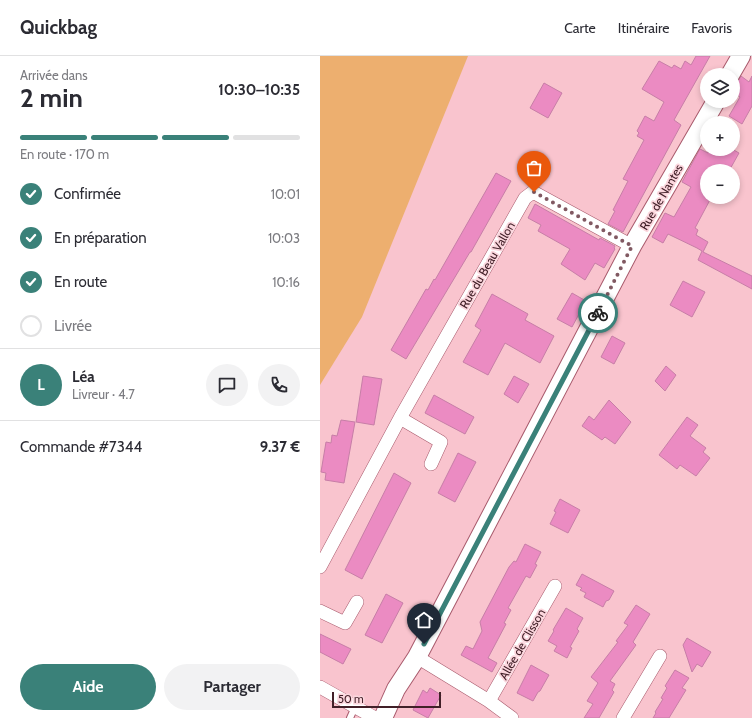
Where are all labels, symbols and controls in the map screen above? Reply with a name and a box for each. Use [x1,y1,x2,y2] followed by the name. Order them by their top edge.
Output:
[20,16,97,39] text: Quickbag
[564,19,596,37] text: Carte
[618,19,669,37] text: Itinéraire
[691,19,732,37] text: Favoris
[20,67,88,83] text: Arrivée dans
[700,68,740,204] map controls
[700,68,740,108] button: layers
[218,81,300,99] text: 10:30–10:35
[20,82,83,114] text: 2 min
[700,116,740,156] button: +
[20,146,109,162] text: En route · 170 m
[517,151,551,192] pin
[523,157,545,179] icon: bag
[636,161,686,233] street label: Rue de Nantes
[700,164,740,204] button: −
[20,183,42,205] icon: check
[54,185,121,203] text: Confirmée
[271,186,300,202] text: 10:01
[456,219,518,311] street label: Rue du Beau Vallon
[20,227,42,249] icon: check
[54,229,147,247] text: En préparation
[268,230,300,246] text: 10:03
[20,271,42,293] icon: check
[54,273,107,291] text: En route
[272,274,300,290] text: 10:16
[578,293,618,333] courier
[587,302,609,324] icon: bike
[54,317,92,335] text: Livrée
[206,364,248,406] button: chat
[258,364,300,406] button: phone
[72,368,95,386] text: Léa
[37,376,45,394] text: L
[72,386,135,402] text: Livreur · 4.7
[20,438,142,456] text: Commande #7344
[260,438,300,456] text: 9.37 €
[407,603,441,644] pin
[496,606,548,682] street label: Allée de Clisson
[413,609,435,631] icon: home
[20,664,156,710] button: Aide
[164,664,300,710] button: Partager
[332,690,441,709] scale bar
[338,692,364,706] text: 50 m

